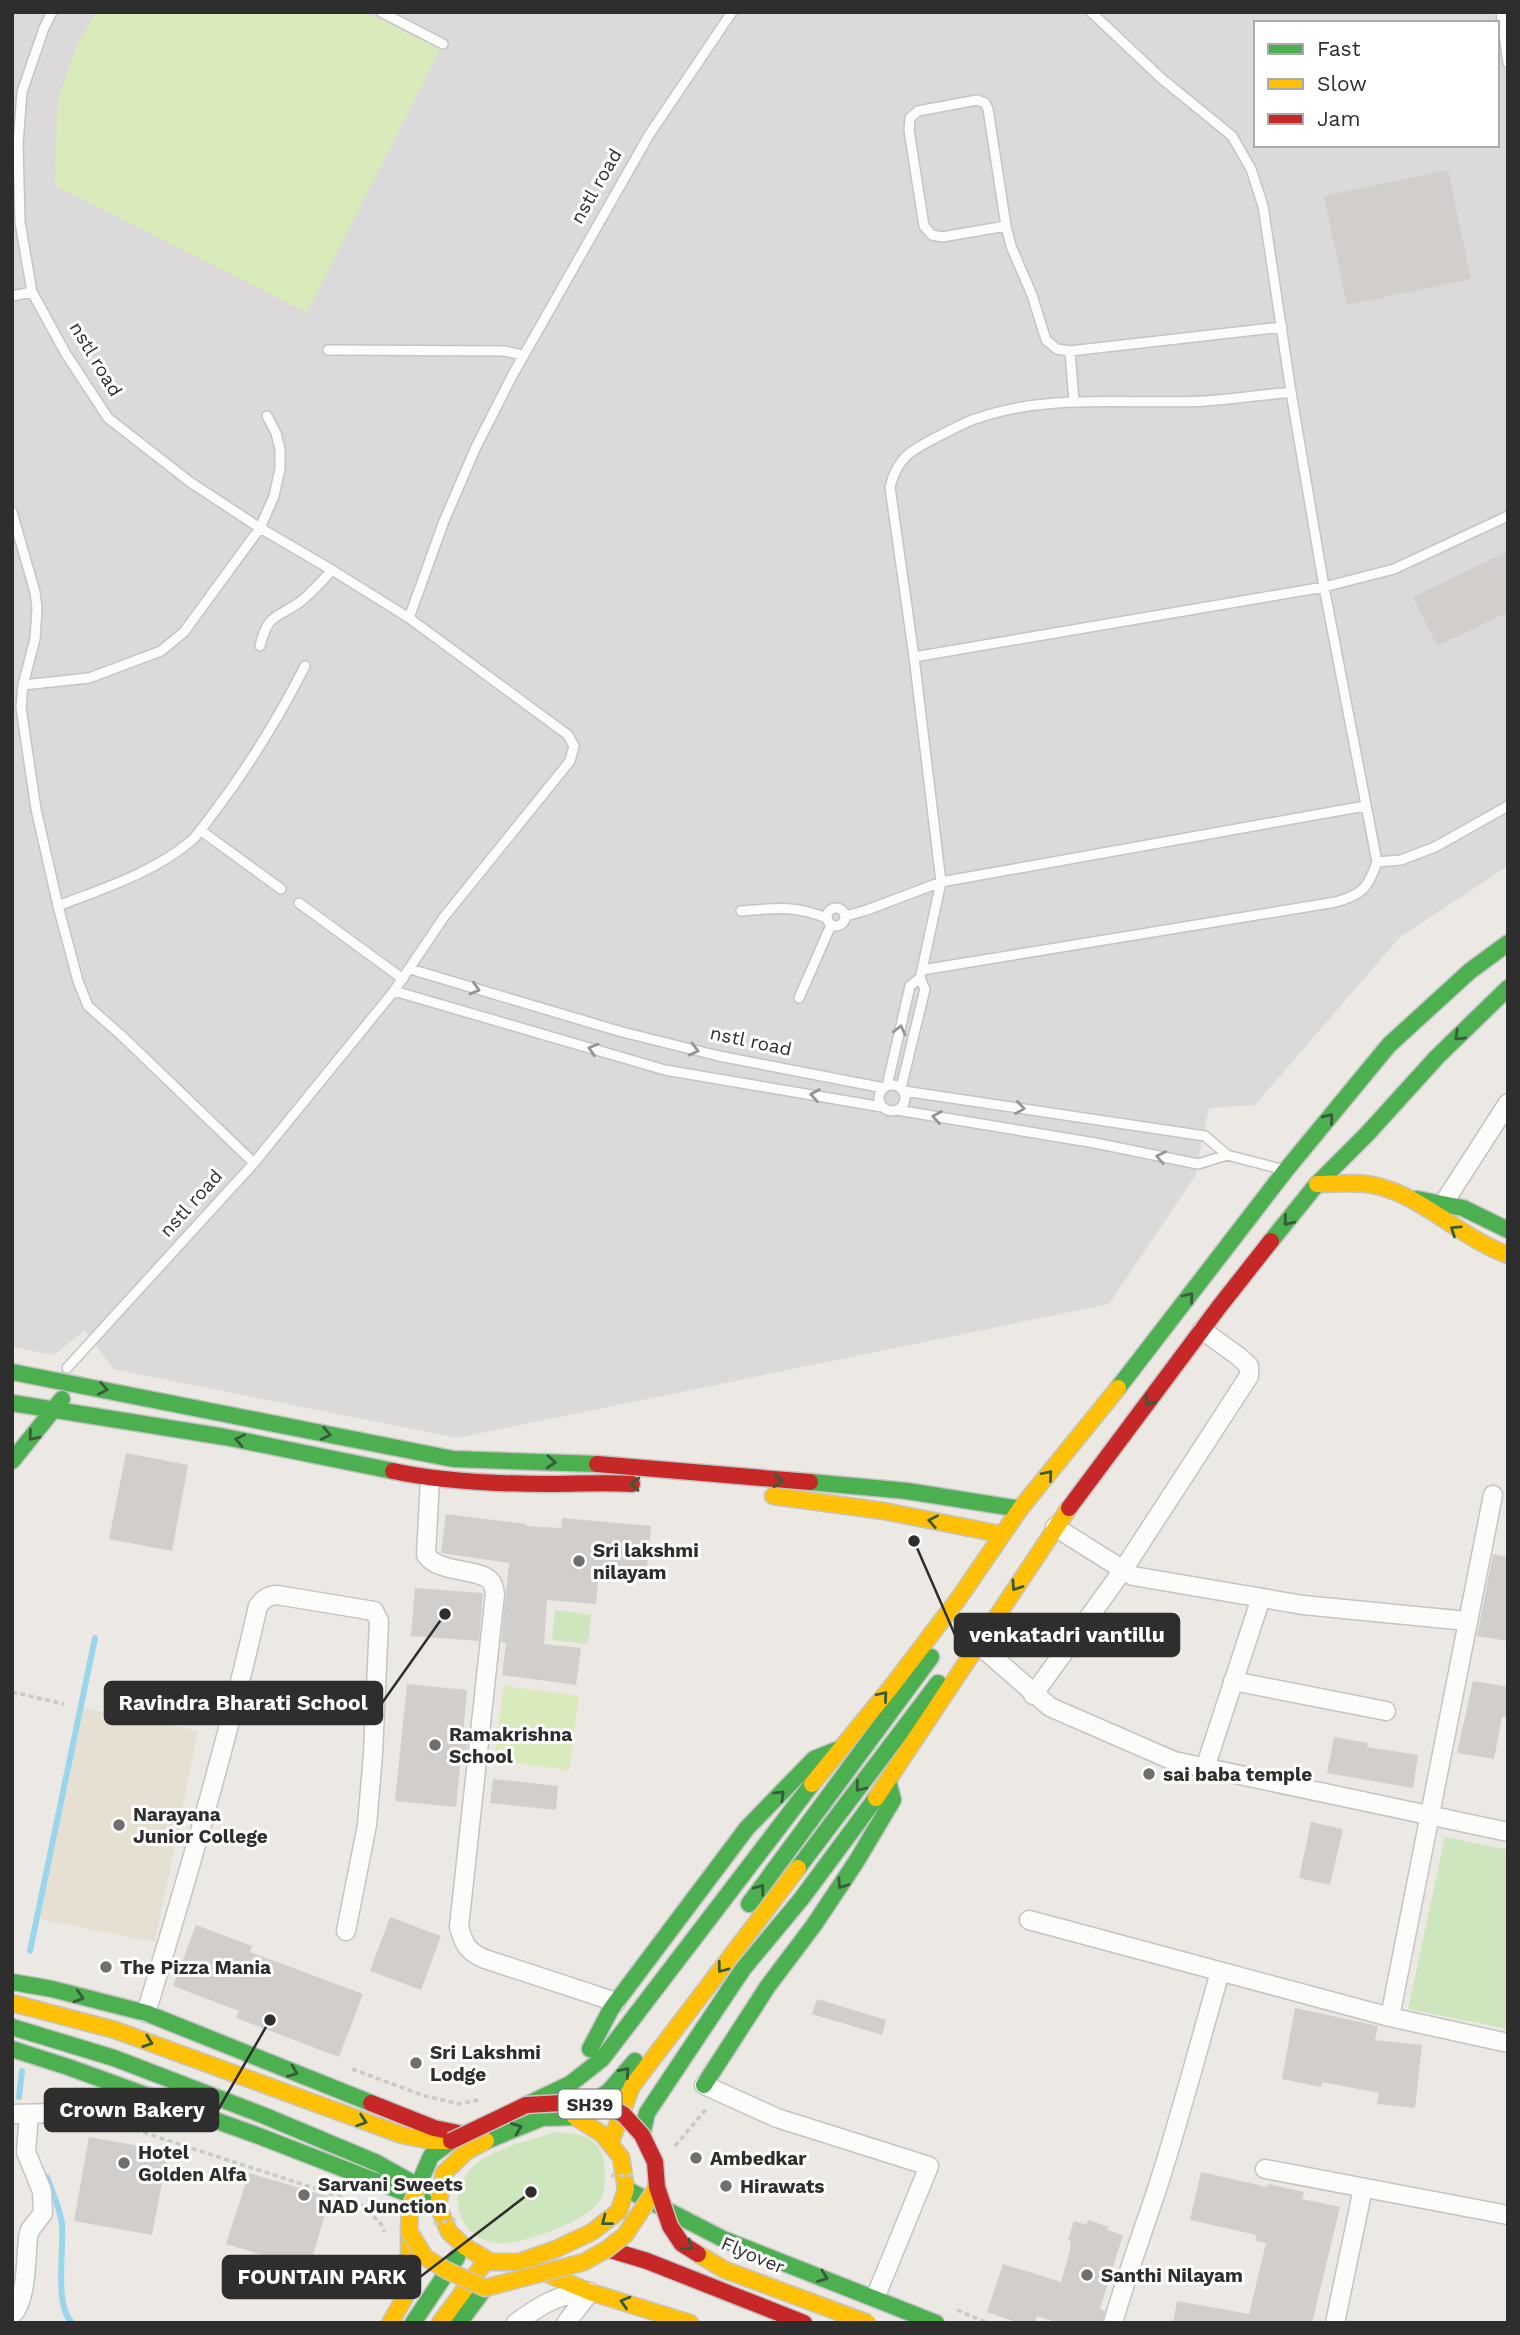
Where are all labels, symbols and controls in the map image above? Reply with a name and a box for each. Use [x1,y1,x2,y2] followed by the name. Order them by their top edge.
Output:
[1254,21,1499,147] legend
[1317,36,1361,61] text: Fast
[1317,71,1367,96] text: Slow
[1317,106,1360,131] text: Jam
[565,144,627,228] street label: nstl road
[65,318,127,400] street label: nstl road
[469,980,481,995] one-way arrow
[708,1021,794,1061] street label: nstl road
[892,1024,907,1036] one-way arrow
[1454,1027,1467,1040] one-way arrow
[587,1042,599,1057] one-way arrow
[688,1042,700,1056] one-way arrow
[809,1088,821,1103] one-way arrow
[1014,1100,1026,1115] one-way arrow
[931,1110,943,1125] one-way arrow
[1321,1113,1333,1126] one-way arrow
[1155,1150,1167,1165] one-way arrow
[155,1165,227,1241] street label: nstl road
[1284,1213,1296,1226] one-way arrow
[1450,1225,1463,1238] one-way arrow
[1181,1292,1194,1305] one-way arrow
[97,1381,109,1396] one-way arrow
[1145,1393,1157,1406] one-way arrow
[320,1426,332,1441] one-way arrow
[29,1427,41,1440] one-way arrow
[234,1433,246,1448] one-way arrow
[546,1455,557,1470] one-way arrow
[1040,1470,1052,1483] one-way arrow
[773,1473,784,1488] one-way arrow
[629,1477,640,1492] one-way arrow
[927,1514,939,1529] one-way arrow
[593,1539,699,1584] place label: Sri lakshmi nilayam
[571,1553,587,1569] marker: Sri lakshmi nilayam
[1011,1578,1024,1591] one-way arrow
[955,1614,1179,1656] callout: venkatadri vantillu
[968,1622,1165,1647] text: venkatadri vantillu
[105,1682,382,1724] callout: Ravindra Bharati School
[118,1690,368,1715] text: Ravindra Bharati School
[875,1692,887,1705] one-way arrow
[449,1723,572,1768] place label: Ramakrishna School
[427,1737,443,1753] marker: Ramakrishna School
[1163,1763,1312,1786] place label: sai baba temple
[1141,1766,1157,1782] marker: sai baba temple
[856,1780,869,1792] one-way arrow
[771,1791,784,1804] one-way arrow
[133,1803,268,1848] place label: Narayana Junior College
[111,1817,127,1833] marker: Narayana Junior College
[837,1876,850,1889] one-way arrow
[752,1884,765,1897] one-way arrow
[120,1956,271,1979] place label: The Pizza Mania
[98,1959,114,1975] marker: The Pizza Mania
[717,1960,730,1973] one-way arrow
[73,1988,85,2003] one-way arrow
[142,2034,154,2048] one-way arrow
[430,2041,541,2086] place label: Sri Lakshmi Lodge
[408,2055,424,2071] marker: Sri Lakshmi Lodge
[286,2064,298,2078] one-way arrow
[617,2068,629,2081] one-way arrow
[45,2089,218,2131] callout: Crown Bakery
[558,2090,622,2118] road number: SH39
[59,2097,205,2122] text: Crown Bakery
[355,2113,367,2127] one-way arrow
[510,2122,523,2136] one-way arrow
[138,2141,247,2186] place label: Hotel Golden Alfa
[710,2147,807,2170] place label: Ambedkar
[688,2150,704,2166] marker: Ambedkar
[116,2155,132,2171] marker: Hotel Golden Alfa
[318,2173,463,2218] place label: Sarvani Sweets NAD Junction
[740,2175,824,2198] place label: Hirawats
[718,2178,734,2194] marker: Hirawats
[296,2187,312,2203] marker: Sarvani Sweets NAD Junction
[601,2213,614,2225] one-way arrow
[718,2231,788,2279] street label: Flyover
[680,2237,692,2250] one-way arrow
[223,2256,420,2298] callout: FOUNTAIN PARK
[238,2264,407,2289] text: FOUNTAIN PARK
[1101,2264,1243,2287] place label: Santhi Nilayam
[1079,2267,1095,2283] marker: Santhi Nilayam
[816,2269,828,2283] one-way arrow
[619,2295,631,2310] one-way arrow

